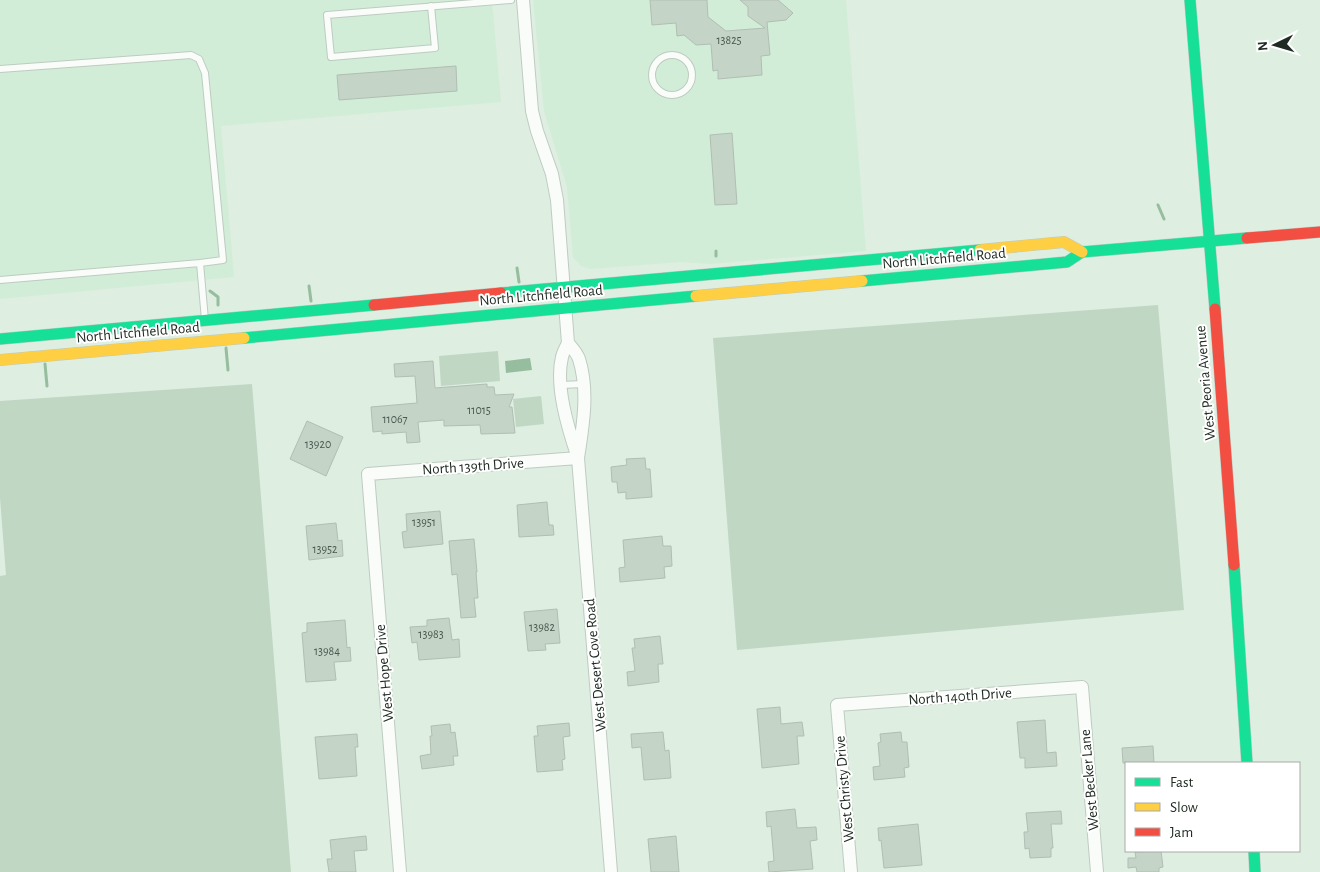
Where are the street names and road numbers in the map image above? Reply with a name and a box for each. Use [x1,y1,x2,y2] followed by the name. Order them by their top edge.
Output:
[882,246,1007,271] street label: North Litchfield Road
[479,283,604,308] street label: North Litchfield Road
[76,320,201,345] street label: North Litchfield Road
[1193,325,1218,441] street label: West Peoria Avenue
[422,455,524,478] street label: North 139th Drive
[582,598,609,732] street label: West Desert Cove Road
[373,623,396,722] street label: West Hope Drive
[908,685,1012,708] street label: North 140th Drive
[1078,729,1101,831] street label: West Becker Lane
[832,735,857,843] street label: West Christy Drive

